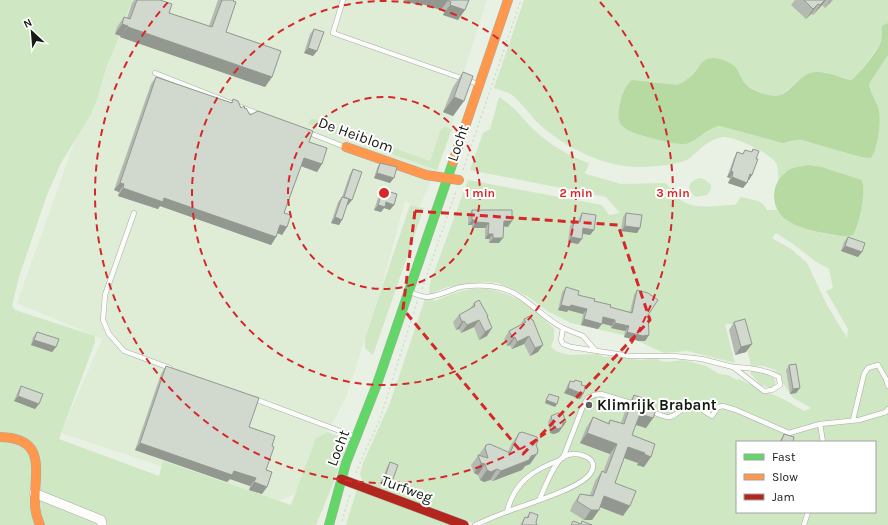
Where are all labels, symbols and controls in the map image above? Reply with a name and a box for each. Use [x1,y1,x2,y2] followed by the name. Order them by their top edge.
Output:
[12,12,52,52] north arrow
[21,16,34,31] text: N
[316,113,396,157] street label: De Heiblom
[443,122,473,164] street label: Locht
[377,186,391,200] centre of rings
[465,186,495,200] text: 1 min
[559,186,593,200] text: 2 min
[656,186,690,200] text: 3 min
[597,396,717,414] place label: Klimrijk Brabant
[584,400,594,410] marker: Klimrijk Brabant
[323,427,353,469] street label: Locht
[736,441,876,513] legend
[772,450,796,464] text: Fast
[772,470,798,484] text: Slow
[379,471,436,507] street label: Turfweg
[772,490,795,504] text: Jam

